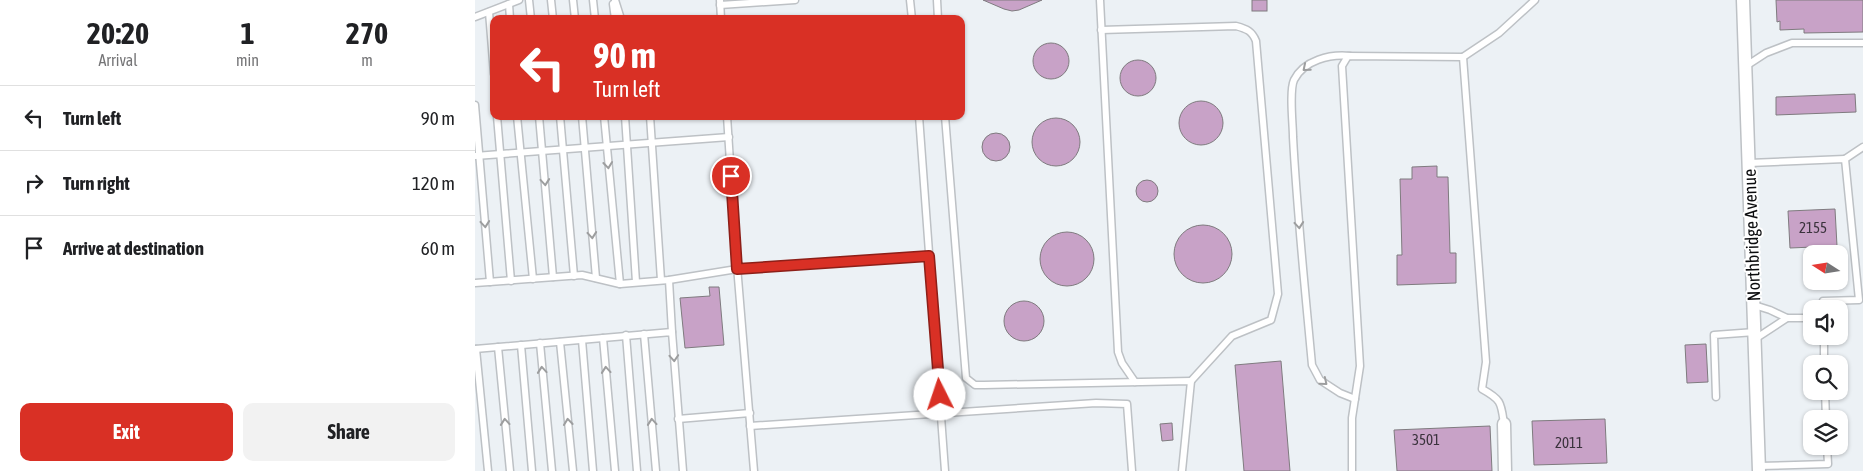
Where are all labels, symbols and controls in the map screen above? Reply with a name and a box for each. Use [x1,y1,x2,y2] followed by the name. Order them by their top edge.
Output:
[87,16,149,50] text: 20:20
[240,16,255,50] text: 1
[346,16,388,50] text: 270
[510,35,575,100] icon: left
[593,35,656,75] text: 90 m
[98,51,138,69] text: Arrival
[236,51,259,69] text: min
[361,51,373,69] text: m
[1303,62,1312,71] one-way arrow
[593,76,660,102] text: Turn left
[20,104,48,132] icon: left
[63,107,121,129] text: Turn left
[421,107,455,129] text: 90 m
[710,155,752,197] pin
[603,161,614,169] one-way arrow
[717,162,745,190] icon: arrive
[1739,168,1764,302] street label: Northbridge Avenue
[20,169,48,197] icon: right
[63,172,130,194] text: Turn right
[412,172,455,194] text: 120 m
[539,179,550,187] one-way arrow
[1799,219,1827,236] house number: 2155
[479,220,490,228] one-way arrow
[1294,221,1305,229] one-way arrow
[586,231,597,239] one-way arrow
[20,234,48,262] icon: arrive
[63,237,204,259] text: Arrive at destination
[421,237,455,259] text: 60 m
[1803,245,1847,290] north arrow
[1803,245,1848,455] map controls
[1803,300,1848,345] button: sound
[668,354,679,362] one-way arrow
[1803,355,1848,400] button: search
[537,366,548,374] one-way arrow
[601,366,612,374] one-way arrow
[913,368,965,420] position arrow
[1319,376,1328,385] one-way arrow
[20,403,233,461] button: Exit
[243,403,455,461] button: Share
[1803,410,1848,455] button: layers
[500,418,511,426] one-way arrow
[563,418,574,426] one-way arrow
[646,418,657,426] one-way arrow
[1412,431,1440,448] house number: 3501
[1555,434,1583,451] house number: 2011

